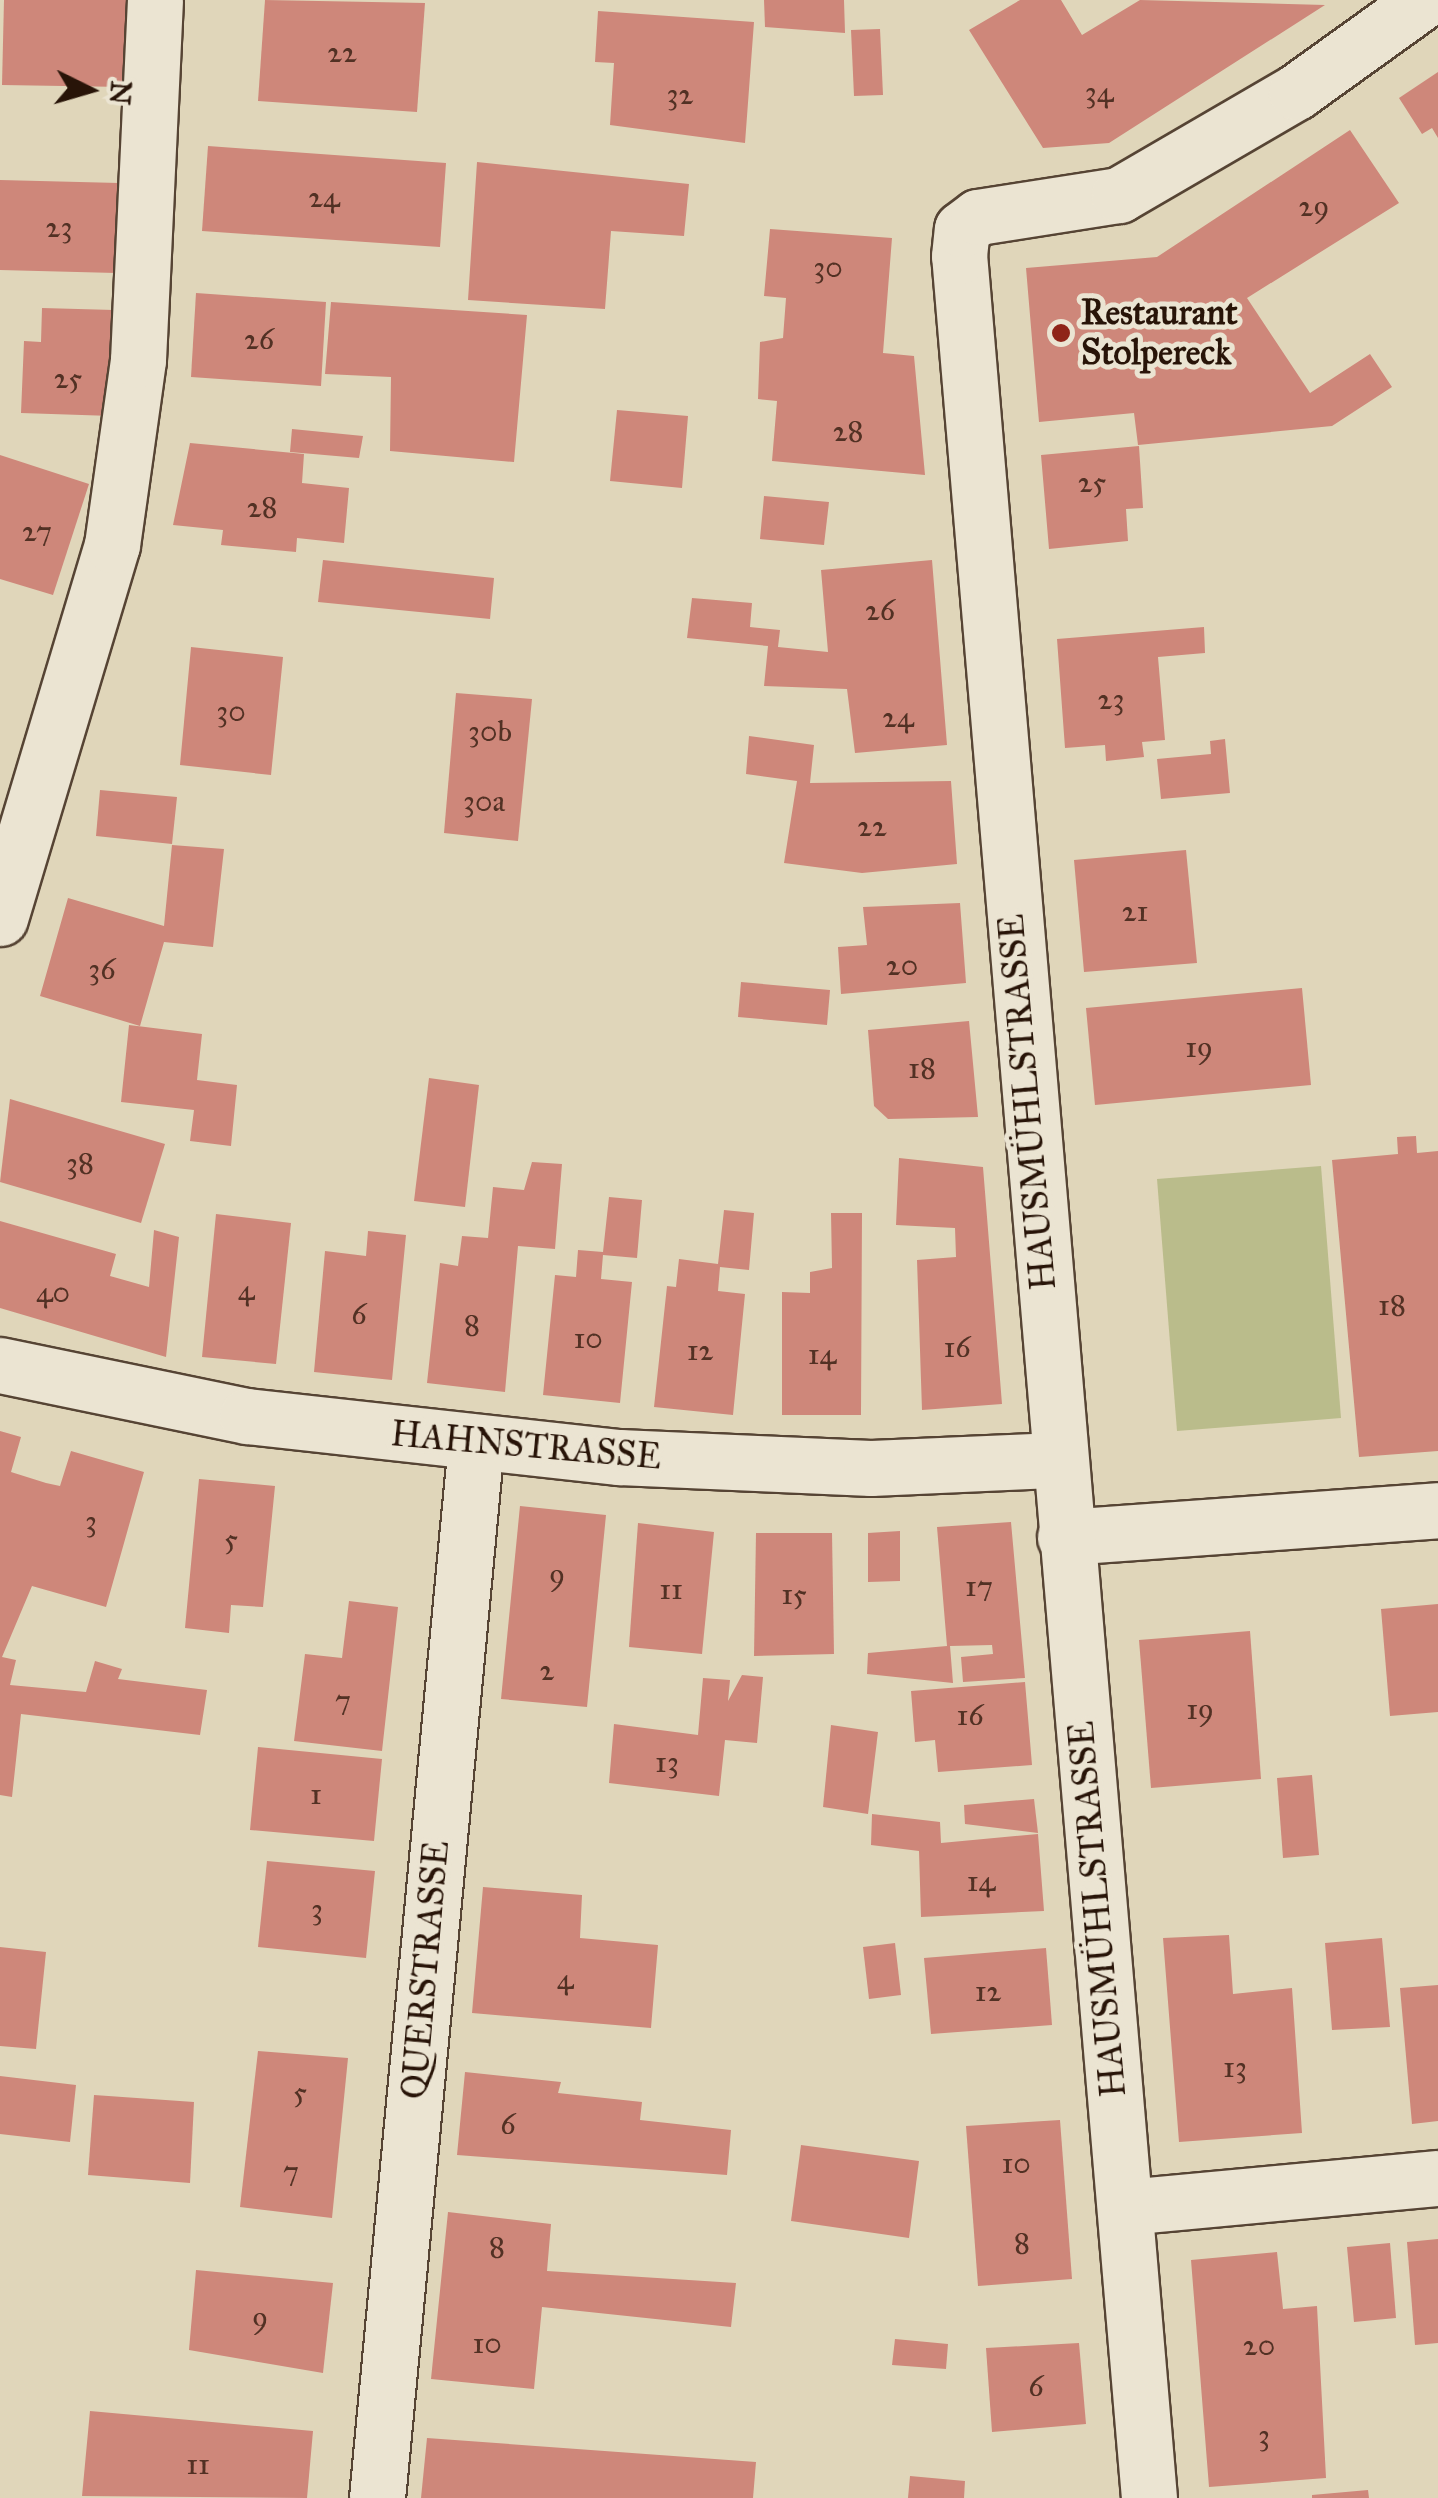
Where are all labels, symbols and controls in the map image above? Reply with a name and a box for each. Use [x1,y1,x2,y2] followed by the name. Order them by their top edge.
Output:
[327,34,357,70] house number: 22
[40,40,140,140] north arrow
[1085,74,1113,110] house number: 34
[667,76,693,112] house number: 32
[102,79,139,106] text: N
[308,179,340,215] house number: 24
[1299,188,1329,224] house number: 29
[46,209,72,245] house number: 23
[813,249,843,285] house number: 30
[1081,292,1238,374] place label: Restaurant Stolpereck
[244,321,274,357] house number: 26
[1050,322,1072,344] marker: Restaurant Stolpereck
[54,360,82,396] house number: 25
[833,413,863,449] house number: 28
[1078,464,1106,500] house number: 25
[247,489,277,525] house number: 28
[22,513,52,549] house number: 27
[865,592,895,628] house number: 26
[1098,681,1124,717] house number: 23
[216,693,246,729] house number: 30
[882,699,914,735] house number: 24
[468,713,512,749] house number: 30b
[463,783,505,819] house number: 30a
[857,808,887,844] house number: 22
[1122,893,1148,929] house number: 21
[991,912,1065,1292] street label: HAUSMÜHLSTRASSE
[886,947,918,983] house number: 20
[88,951,116,987] house number: 36
[1185,1029,1213,1065] house number: 19
[908,1050,936,1086] house number: 18
[66,1145,94,1181] house number: 38
[238,1272,254,1308] house number: 4
[36,1274,70,1310] house number: 40
[1378,1287,1406,1323] house number: 18
[351,1296,367,1332] house number: 6
[464,1307,480,1343] house number: 8
[573,1320,603,1356] house number: 10
[943,1329,971,1365] house number: 16
[687,1332,713,1368] house number: 12
[808,1336,836,1372] house number: 14
[389,1413,663,1479] street label: HAHNSTRASSE
[85,1503,97,1539] house number: 3
[224,1521,238,1557] house number: 5
[549,1556,565,1592] house number: 9
[965,1568,993,1604] house number: 17
[659,1571,683,1607] house number: 11
[781,1576,807,1612] house number: 15
[540,1652,554,1688] house number: 2
[335,1682,351,1718] house number: 7
[1186,1691,1214,1727] house number: 19
[956,1697,984,1733] house number: 16
[1061,1719,1135,2099] street label: HAUSMÜHLSTRASSE
[655,1744,679,1780] house number: 13
[310,1776,322,1812] house number: 1
[394,1839,458,2101] street label: QUERSTRASSE
[967,1863,995,1899] house number: 14
[311,1891,323,1927] house number: 3
[557,1961,573,1997] house number: 4
[975,1973,1001,2009] house number: 12
[1223,2049,1247,2085] house number: 13
[293,2074,307,2110] house number: 5
[500,2106,516,2142] house number: 6
[1001,2145,1031,2181] house number: 10
[283,2153,299,2189] house number: 7
[1014,2225,1030,2261] house number: 8
[489,2229,505,2265] house number: 8
[252,2299,268,2335] house number: 9
[472,2325,502,2361] house number: 10
[1243,2327,1275,2363] house number: 20
[1028,2368,1044,2404] house number: 6
[1258,2417,1270,2453] house number: 3
[186,2446,210,2482] house number: 11

